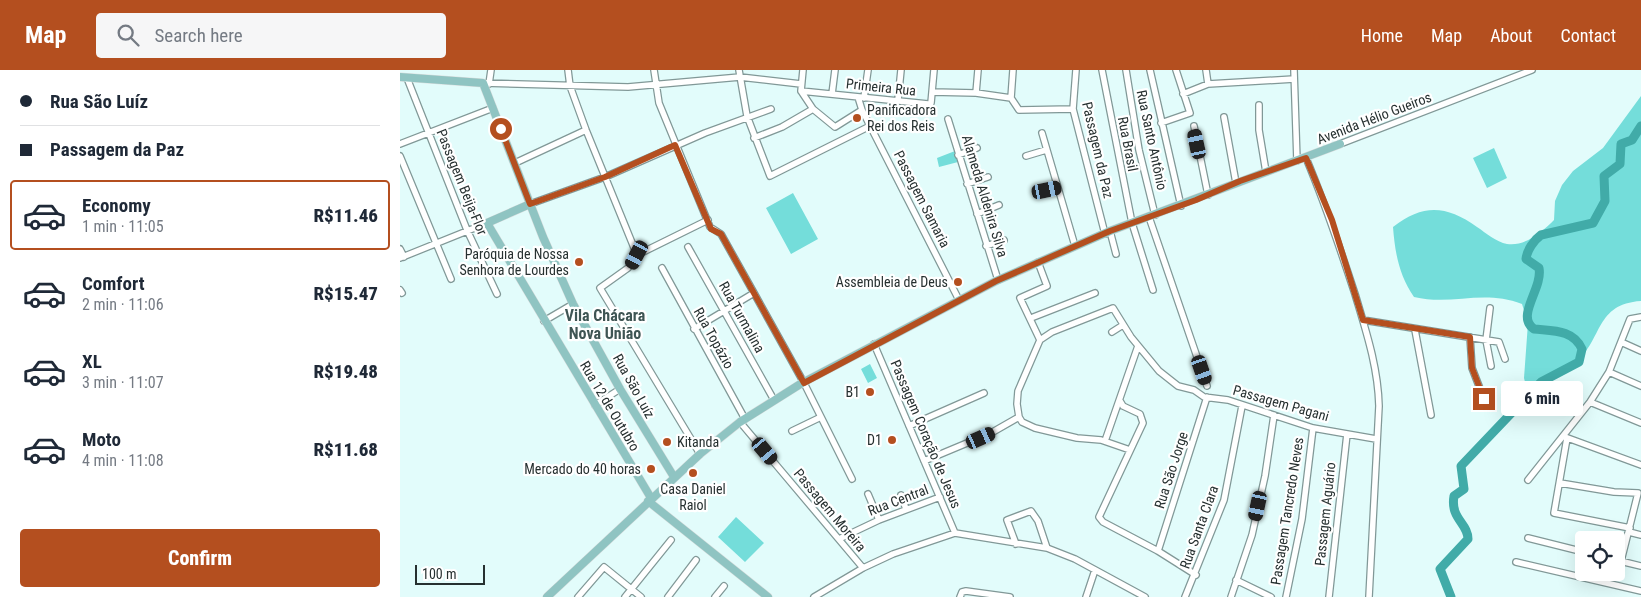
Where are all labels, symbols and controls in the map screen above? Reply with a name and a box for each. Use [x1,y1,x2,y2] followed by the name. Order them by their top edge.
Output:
[96,13,446,58] search box
[25,21,66,49] text: Map
[114,21,142,49] icon: search
[154,24,243,47] text: Search here
[1361,25,1403,46] text: Home
[1431,25,1462,46] text: Map
[1490,25,1532,46] text: About
[1560,25,1616,46] text: Contact
[845,75,917,99] street label: Primeira Rua
[1134,88,1170,192] street label: Rua Santo Antônio
[1314,89,1434,147] street label: Avenida Hélio Gueiros
[50,90,148,113] text: Rua São Luíz
[1079,100,1117,200] street label: Passagem da Paz
[867,102,936,134] place label: Panificadora Rei dos Reis
[851,112,863,124] marker: Panificadora Rei dos Reis
[1115,115,1141,173] street label: Rua Brasil
[490,118,512,140] route start
[433,127,491,237] street label: Passagem Beija-Flor
[1186,128,1207,160] car
[959,133,1011,259] street label: Alameda Aldenira Silva
[50,138,184,161] text: Passagem da Paz
[891,148,953,250] street label: Passagem Samaria
[1030,180,1063,200] car
[22,193,67,238] icon: car
[82,194,151,217] text: Economy
[313,204,378,227] text: R$11.46
[82,217,164,236] text: 1 min · 11:05
[623,238,650,272] car
[459,246,569,278] place label: Paróquia de Nossa Senhora de Lourdes
[573,256,585,268] marker: Paróquia de Nossa Senhora de Lourdes
[22,271,67,316] icon: car
[82,272,145,295] text: Comfort
[836,274,948,290] place label: Assembleia de Deus
[952,276,964,288] marker: Assembleia de Deus
[716,279,768,355] street label: Rua Turmalina
[313,282,378,305] text: R$15.47
[82,295,164,314] text: 2 min · 11:06
[691,305,737,371] street label: Rua Topázio
[565,306,646,343] district label: Vila Chácara Nova União
[22,349,67,394] icon: car
[82,350,102,373] text: XL
[610,351,658,421] street label: Rua São Luíz
[1190,353,1213,387] car
[887,357,965,511] street label: Passagem Coração de Jesus
[577,358,643,454] street label: Rua 12 de Outubro
[313,360,378,383] text: R$19.48
[82,373,164,392] text: 3 min · 11:07
[1231,382,1331,424] street label: Passagem Pagani
[1502,382,1584,416] callout: 6 min
[845,384,860,400] place label: B1
[864,386,876,398] marker: B1
[1473,388,1495,410] route end
[1524,389,1560,408] text: 6 min
[964,425,997,451] car
[22,427,67,472] icon: car
[82,428,121,451] text: Moto
[1151,429,1191,510] street label: Rua São Jorge
[867,432,882,448] place label: D1
[677,434,719,450] place label: Kitanda
[886,434,898,446] marker: D1
[749,435,780,467] car
[661,436,673,448] marker: Kitanda
[1267,436,1307,586] street label: Passagem Tancredo Neves
[313,438,378,461] text: R$11.68
[82,451,164,470] text: 4 min · 11:08
[524,461,641,477] place label: Mercado do 40 horas
[1312,461,1338,567] street label: Passagem Aguário
[645,463,657,475] marker: Mercado do 40 horas
[791,465,869,555] street label: Passagem Moreira
[687,467,699,479] marker: Casa Daniel Raiol
[660,481,726,513] place label: Casa Daniel Raiol
[866,481,930,519] street label: Rua Central
[1177,483,1221,571] street label: Rua Santa Clara
[1247,490,1268,522] car
[20,529,380,587] button: Confirm
[1575,531,1625,581] map controls
[1575,531,1625,581] button: locate
[415,562,485,585] scale bar
[422,566,457,582] text: 100 m

